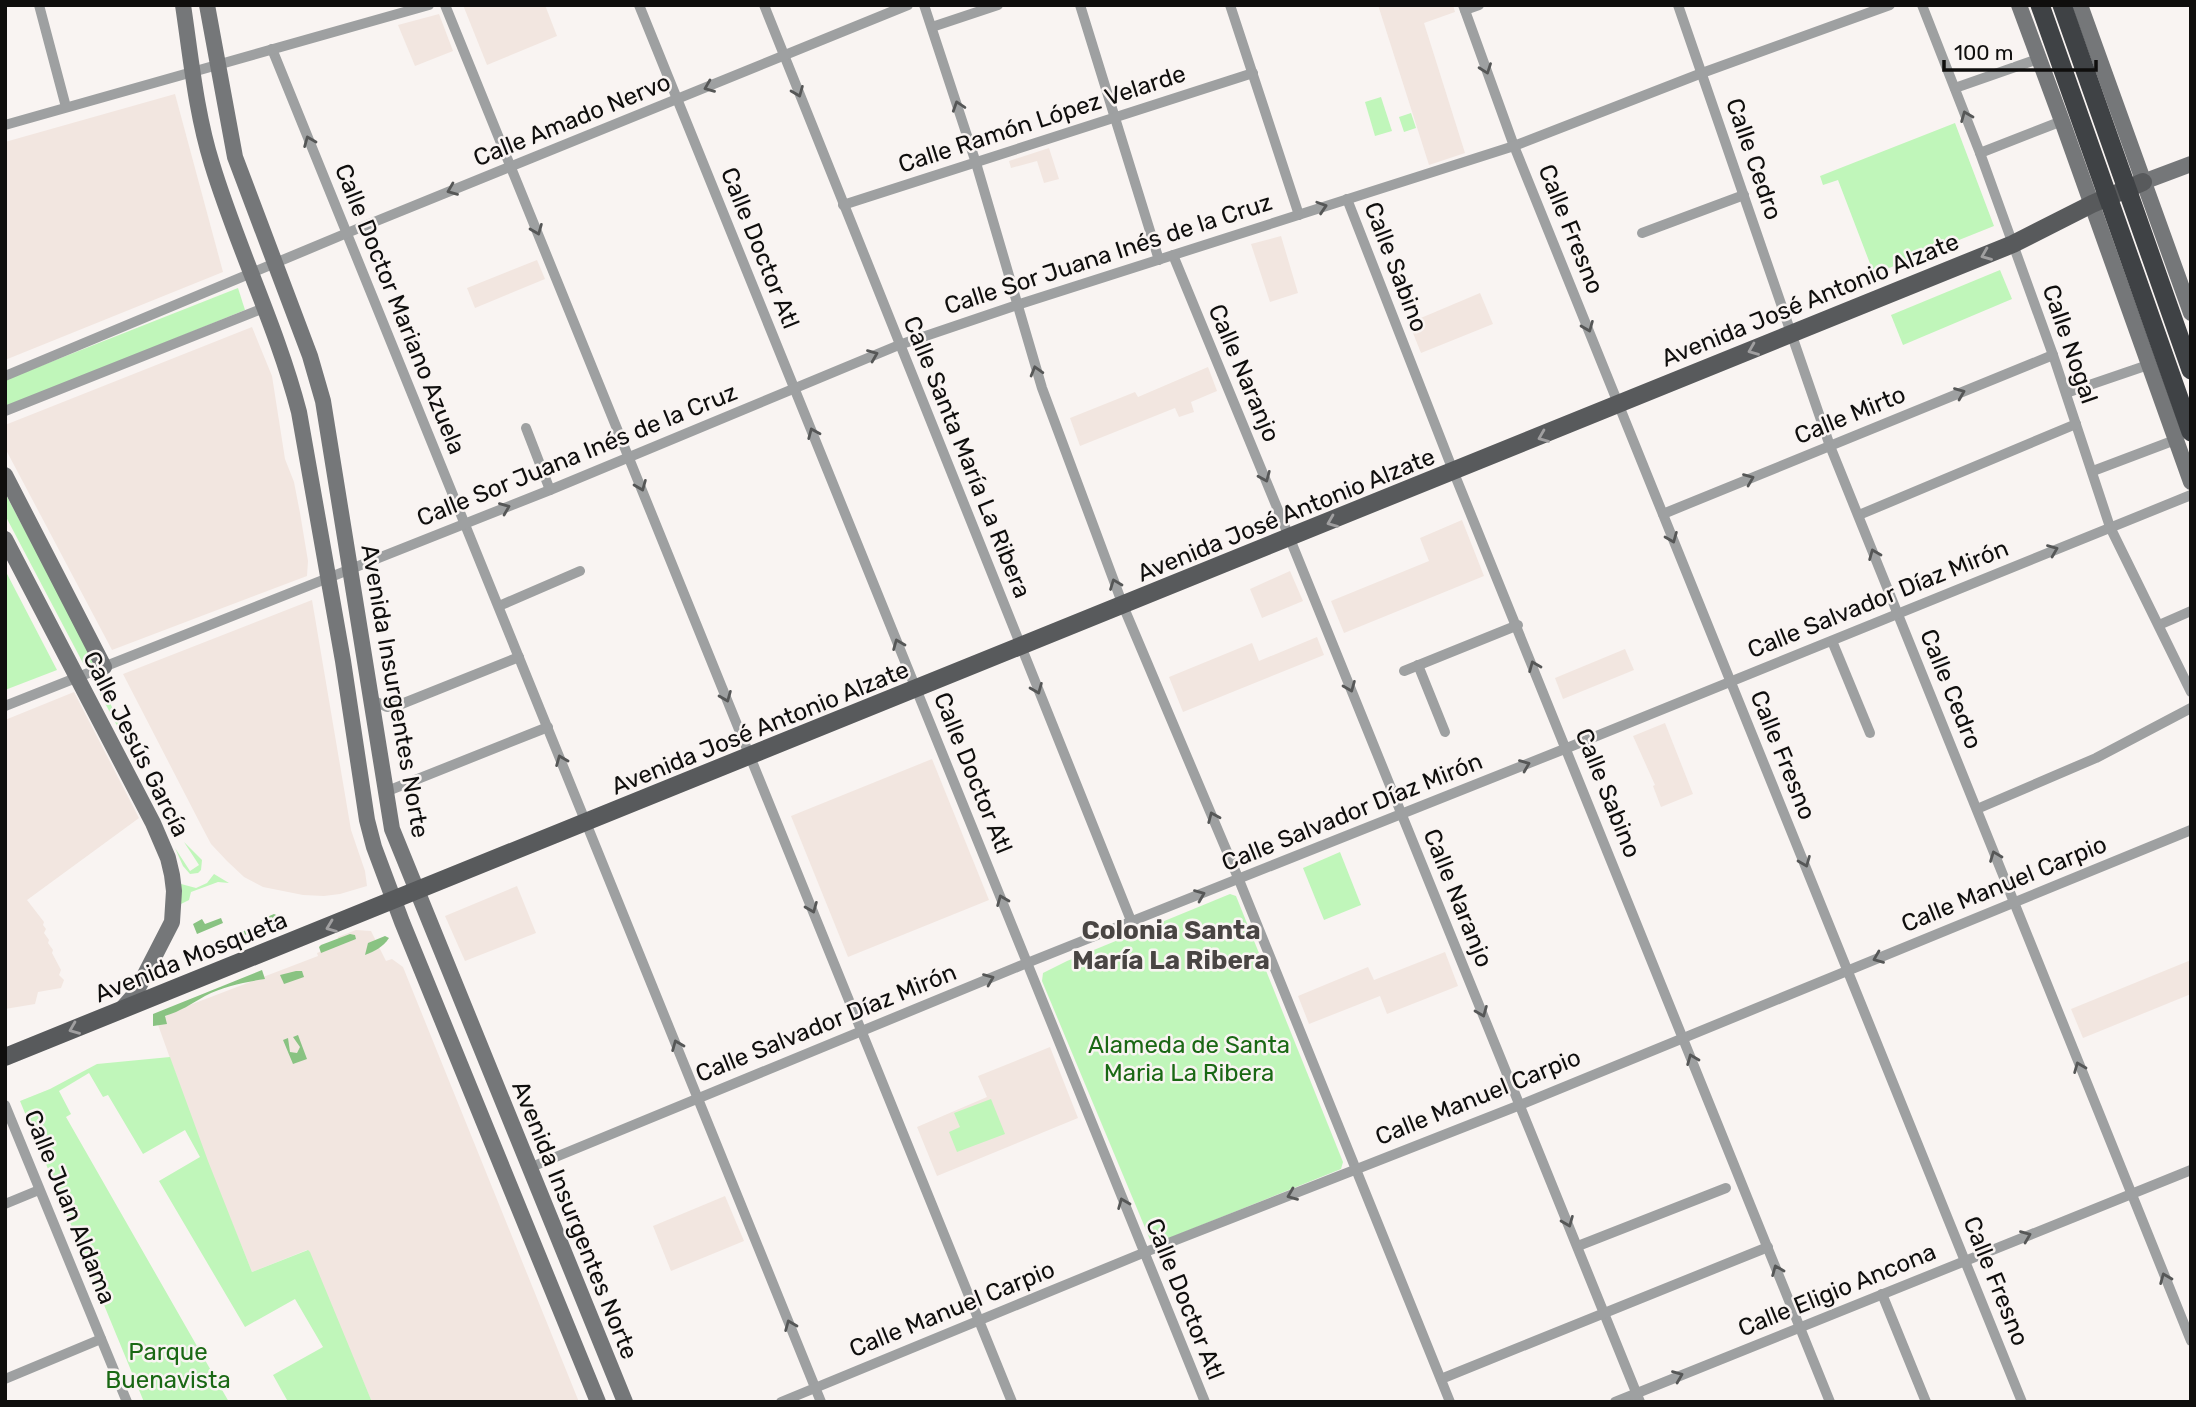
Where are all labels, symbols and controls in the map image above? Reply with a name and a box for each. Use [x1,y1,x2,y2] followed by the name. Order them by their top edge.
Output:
[1944,28,2096,72] scale bar
[1954,40,2013,65] text: 100 m
[895,59,1189,179] street label: Calle Ramón López Velarde
[1478,63,1492,75] one-way arrow
[469,68,675,172] street label: Calle Amado Nervo
[703,78,715,92] one-way arrow
[789,85,803,97] one-way arrow
[1720,95,1788,223] street label: Calle Cedro
[951,100,966,112] one-way arrow
[1960,111,1974,123] one-way arrow
[304,135,318,147] one-way arrow
[329,160,471,458] street label: Calle Doctor Mariano Azuela
[1532,160,1610,298] street label: Calle Fresno
[715,163,805,333] street label: Calle Doctor Atl
[447,182,459,196] one-way arrow
[941,188,1275,320] street label: Calle Sor Juana Inés de la Cruz
[1358,198,1434,336] street label: Calle Sabino
[1316,201,1328,216] one-way arrow
[529,223,543,235] one-way arrow
[1657,227,1963,373] street label: Avenida José Antonio Alzate
[1981,247,1994,261] one-way arrow
[2037,281,2103,407] street label: Calle Nogal
[1202,300,1286,446] street label: Calle Naranjo
[898,312,1036,602] street label: Calle Santa María La Ribera
[1580,319,1594,332] one-way arrow
[1748,342,1760,356] one-way arrow
[866,350,878,364] one-way arrow
[1030,365,1045,377] one-way arrow
[413,378,741,532] street label: Calle Sor Juana Inés de la Cruz
[1790,380,1910,450] street label: Calle Mirto
[1953,388,1965,402] one-way arrow
[807,428,821,440] one-way arrow
[1537,428,1549,442] one-way arrow
[1133,442,1439,588] street label: Avenida José Antonio Alzate
[1256,470,1270,482] one-way arrow
[1742,474,1754,488] one-way arrow
[632,479,646,491] one-way arrow
[498,503,510,517] one-way arrow
[1326,513,1338,527] one-way arrow
[1664,531,1678,543] one-way arrow
[1744,534,2012,664] street label: Calle Salvador Díaz Mirón
[355,542,435,840] street label: Avenida Insurgentes Norte
[2047,545,2059,559] one-way arrow
[1869,548,1883,560] one-way arrow
[1109,579,1123,591] one-way arrow
[1914,625,1988,753] street label: Calle Cedro
[892,639,906,651] one-way arrow
[77,647,195,841] street label: Calle Jesús García
[607,655,913,801] street label: Avenida José Antonio Alzate
[1529,661,1543,673] one-way arrow
[1341,681,1355,693] one-way arrow
[1029,683,1043,695] one-way arrow
[1744,686,1822,824] street label: Calle Fresno
[928,688,1018,858] street label: Calle Doctor Atl
[718,690,732,702] one-way arrow
[1569,724,1647,862] street label: Calle Sabino
[1218,747,1486,877] street label: Calle Salvador Díaz Mirón
[556,754,570,766] one-way arrow
[1518,760,1530,774] one-way arrow
[1207,811,1221,823] one-way arrow
[1418,825,1498,971] street label: Calle Naranjo
[1897,830,2111,938] street label: Calle Manuel Carpio
[1989,851,2003,863] one-way arrow
[1796,855,1810,867] one-way arrow
[1193,890,1205,904] one-way arrow
[996,895,1010,907] one-way arrow
[803,901,817,913] one-way arrow
[91,906,291,1008] street label: Avenida Mosqueta
[1072,915,1270,976] district label: Colonia Santa María La Ribera
[326,919,338,933] one-way arrow
[1873,949,1885,963] one-way arrow
[692,958,960,1088] street label: Calle Salvador Díaz Mirón
[982,974,994,988] one-way arrow
[1473,1005,1487,1017] one-way arrow
[69,1021,81,1035] one-way arrow
[1088,1031,1290,1087] park label: Alameda de Santa Maria La Ribera
[672,1040,686,1052] one-way arrow
[1371,1043,1585,1151] street label: Calle Manuel Carpio
[1686,1054,1700,1066] one-way arrow
[2074,1062,2088,1074] one-way arrow
[506,1077,644,1363] street label: Avenida Insurgentes Norte
[18,1106,122,1308] street label: Calle Juan Aldama
[1287,1187,1299,1201] one-way arrow
[1118,1197,1132,1209] one-way arrow
[1957,1212,2035,1350] street label: Calle Fresno
[1140,1214,1230,1384] street label: Calle Doctor Atl
[1560,1215,1574,1227] one-way arrow
[2019,1231,2031,1245] one-way arrow
[1734,1237,1940,1343] street label: Calle Eligio Ancona
[845,1255,1059,1363] street label: Calle Manuel Carpio
[1772,1265,1786,1277] one-way arrow
[2159,1273,2173,1285] one-way arrow
[784,1319,798,1331] one-way arrow
[105,1338,231,1394] park label: Parque Buenavista
[1672,1371,1684,1385] one-way arrow

